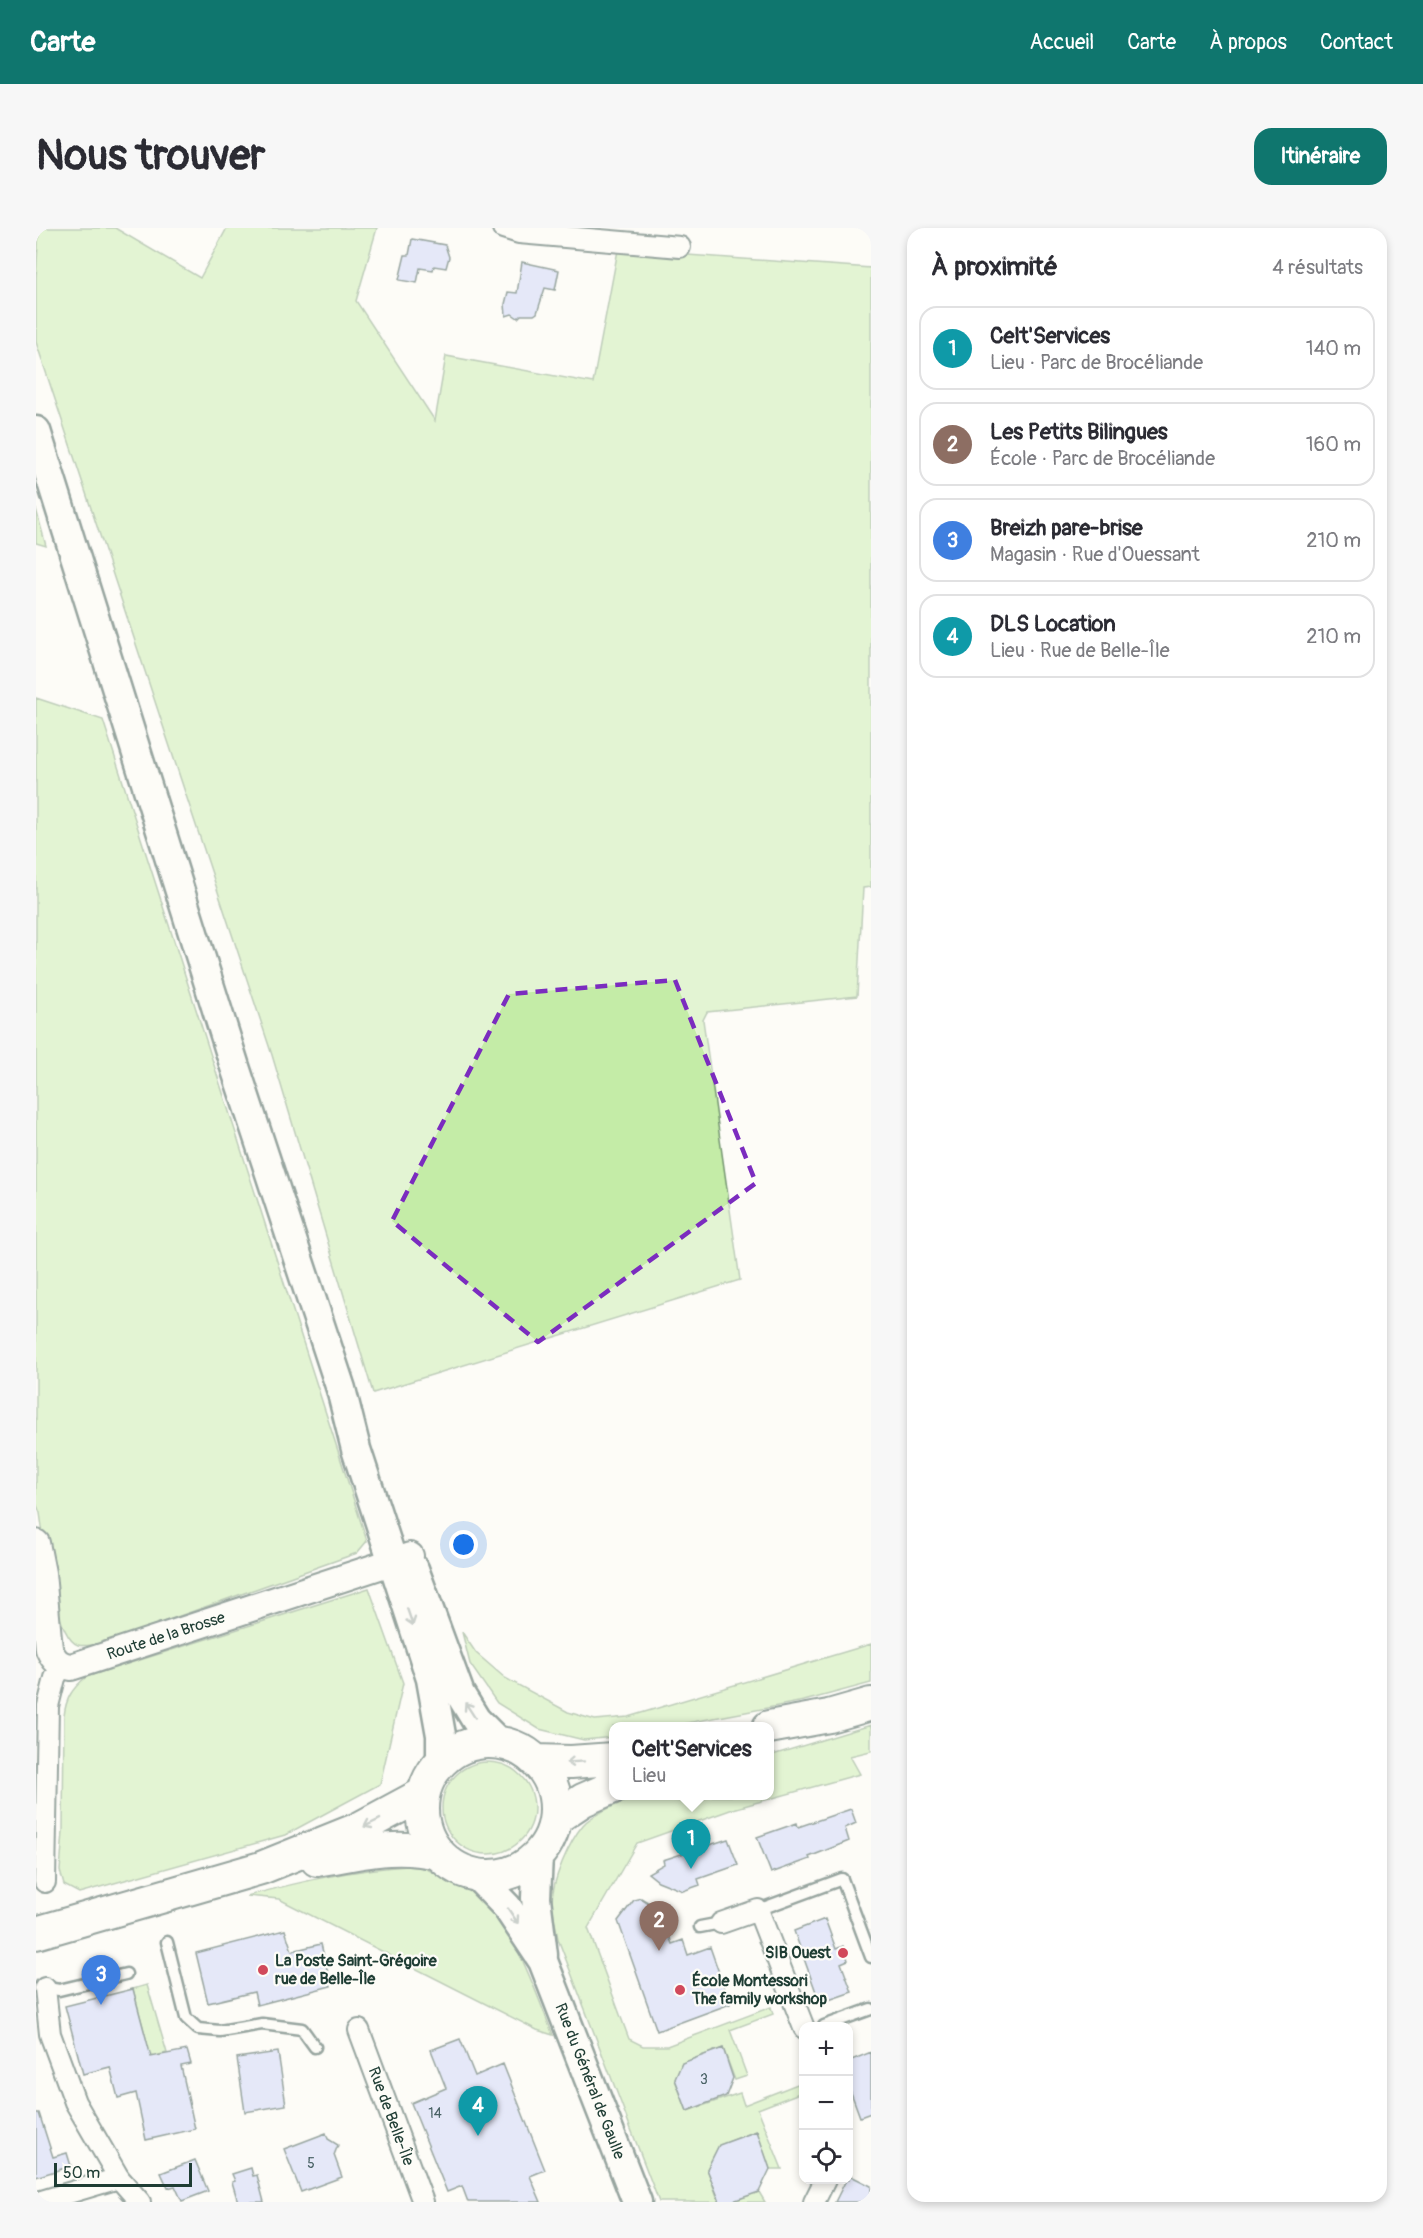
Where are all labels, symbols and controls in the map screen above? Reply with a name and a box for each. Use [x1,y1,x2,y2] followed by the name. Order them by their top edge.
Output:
[30,25,95,60] text: Carte
[1030,29,1094,56] text: Accueil
[1127,29,1176,56] text: Carte
[1209,29,1287,56] text: À propos
[1320,29,1393,56] text: Contact
[1254,128,1387,185] button: Itinéraire
[36,130,265,182] text: Nous trouver
[931,251,1058,283] text: À proximité
[1272,255,1363,280] text: 4 résultats
[990,322,1110,350] text: Celt'Services
[949,336,956,361] text: 1
[1306,336,1361,361] text: 140 m
[990,350,1203,375] text: Lieu · Parc de Brocéliande
[990,418,1168,446] text: Les Petits Bilingues
[947,432,958,457] text: 2
[1306,432,1361,457] text: 160 m
[990,446,1215,471] text: École · Parc de Brocéliande
[990,514,1143,542] text: Breizh pare-brise
[947,528,958,553] text: 3
[1306,528,1361,553] text: 210 m
[990,542,1200,567] text: Magasin · Rue d'Ouessant
[990,610,1116,638] text: DLS Location
[947,624,958,649] text: 4
[1306,624,1361,649] text: 210 m
[990,638,1170,663] text: Lieu · Rue de Belle-Île
[449,1530,478,1559] your location
[104,1607,228,1665] street label: Route de la Brosse
[406,1607,417,1626] one-way arrow
[464,1703,476,1719] one-way arrow
[609,1722,774,1800] popup
[631,1735,752,1763] text: Celt'Services
[565,1757,585,1768] one-way arrow
[631,1763,666,1788] text: Lieu
[363,1817,381,1829] one-way arrow
[672,1820,710,1869] pin: 1
[640,1902,678,1951] pin: 2
[507,1907,519,1924] one-way arrow
[765,1943,832,1963] place label: SIB Ouest
[836,1946,850,1960] marker: SIB Ouest
[275,1951,438,1989] place label: La Poste Saint-Grégoire rue de Belle-Île
[82,1956,120,2005] pin: 3
[256,1963,270,1977] marker: La Poste Saint-Grégoire rue de Belle-Île
[691,1970,827,2009] place label: École Montessori The family workshop
[673,1983,687,1997] marker: École Montessori The family workshop
[550,2000,629,2162] street label: Rue du Général de Gaulle
[799,2022,853,2184] map controls
[799,2022,853,2076] button: +
[364,2064,419,2169] street label: Rue de Belle-Île
[700,2071,708,2088] house number: 3
[799,2076,853,2130] button: −
[458,2086,498,2136] pin: 4
[428,2105,442,2122] house number: 14
[799,2130,853,2184] button: locate
[307,2155,315,2172] house number: 5
[54,2160,192,2188] scale bar
[63,2163,100,2183] text: 50 m

